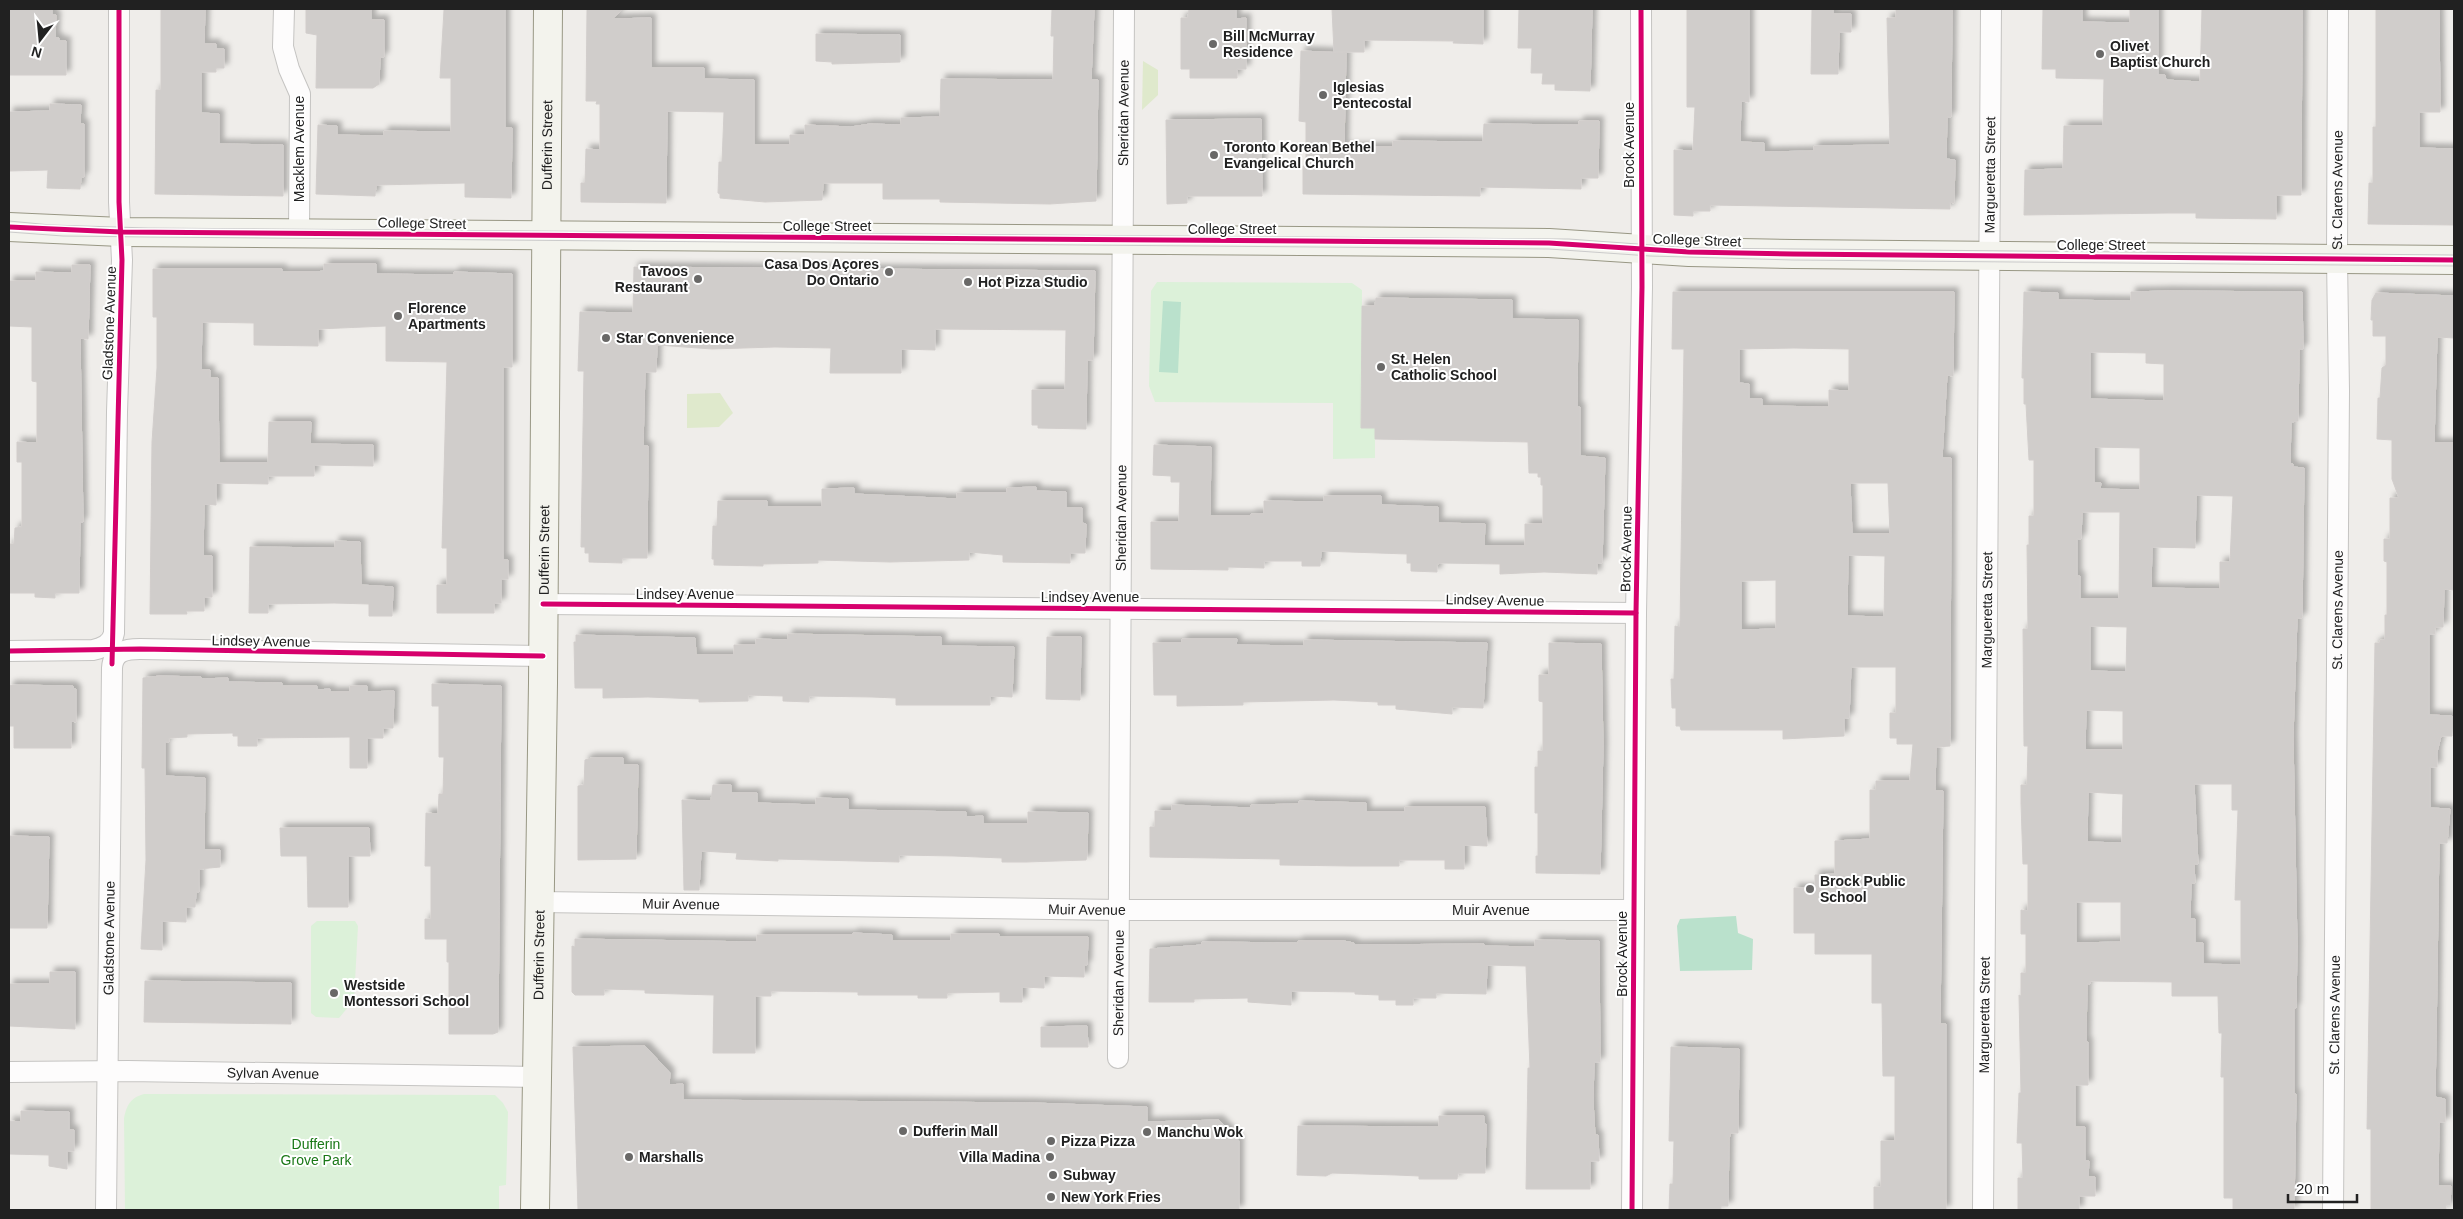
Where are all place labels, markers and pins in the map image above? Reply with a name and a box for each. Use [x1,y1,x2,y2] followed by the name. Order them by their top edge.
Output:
[1223,28,1315,60] place label: Bill McMurray Residence
[1207,38,1219,50] marker: Bill McMurray Residence
[2110,38,2210,70] place label: Olivet Baptist Church
[2094,48,2106,60] marker: Olivet Baptist Church
[1333,79,1412,111] place label: Iglesias Pentecostal
[1317,89,1329,101] marker: Iglesias Pentecostal
[1224,139,1375,171] place label: Toronto Korean Bethel Evangelical Church
[1208,149,1220,161] marker: Toronto Korean Bethel Evangelical Church
[764,256,879,288] place label: Casa Dos Açores Do Ontario
[615,263,688,295] place label: Tavoos Restaurant
[883,266,895,278] marker: Casa Dos Açores Do Ontario
[692,273,704,285] marker: Tavoos Restaurant
[978,274,1088,290] place label: Hot Pizza Studio
[962,276,974,288] marker: Hot Pizza Studio
[408,300,486,332] place label: Florence Apartments
[392,310,404,322] marker: Florence Apartments
[616,330,734,346] place label: Star Convenience
[600,332,612,344] marker: Star Convenience
[1391,351,1497,383] place label: St. Helen Catholic School
[1375,361,1387,373] marker: St. Helen Catholic School
[1820,873,1906,905] place label: Brock Public School
[1804,883,1816,895] marker: Brock Public School
[344,977,469,1009] place label: Westside Montessori School
[328,987,340,999] marker: Westside Montessori School
[913,1123,998,1139] place label: Dufferin Mall
[1157,1124,1243,1140] place label: Manchu Wok
[897,1125,909,1137] marker: Dufferin Mall
[1141,1126,1153,1138] marker: Manchu Wok
[1061,1133,1135,1149] place label: Pizza Pizza
[1045,1135,1057,1147] marker: Pizza Pizza
[639,1149,704,1165] place label: Marshalls
[959,1149,1040,1165] place label: Villa Madina
[623,1151,635,1163] marker: Marshalls
[1044,1151,1056,1163] marker: Villa Madina
[1063,1167,1116,1183] place label: Subway
[1047,1169,1059,1181] marker: Subway
[1061,1189,1161,1205] place label: New York Fries
[1045,1191,1057,1203] marker: New York Fries

